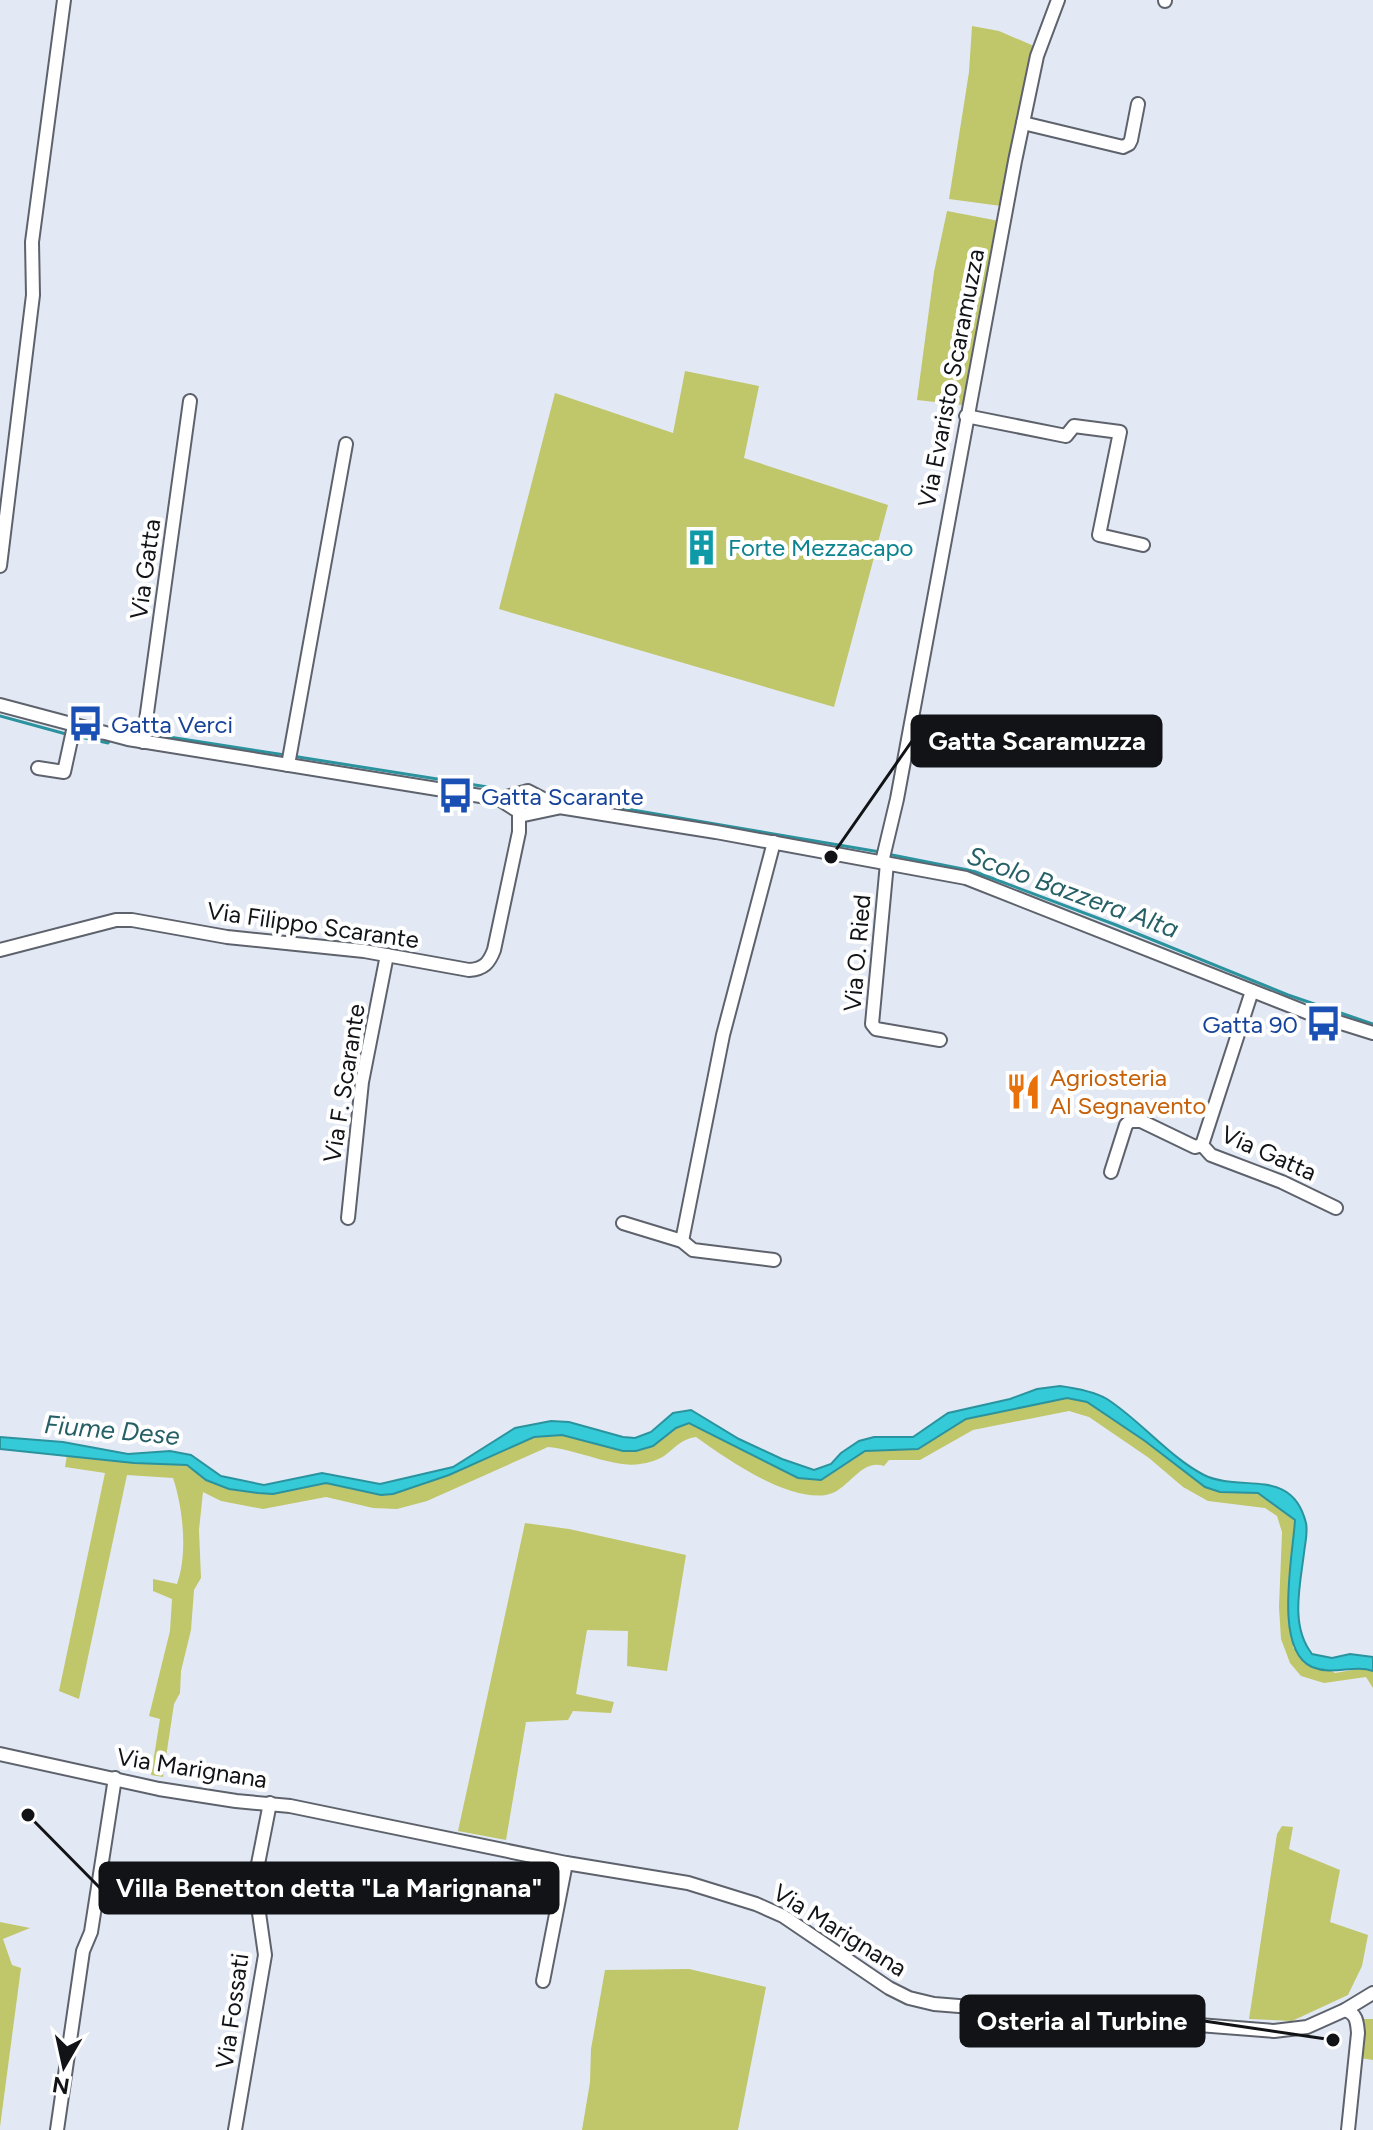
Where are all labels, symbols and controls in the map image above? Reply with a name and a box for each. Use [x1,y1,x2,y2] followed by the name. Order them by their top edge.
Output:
[912,246,990,510] street label: Via Evaristo Scaramuzza
[124,517,166,621] street label: Via Gatta
[683,528,721,566] building icon: Forte Mezzacapo
[728,533,914,562] place label: Forte Mezzacapo
[66,705,104,743] bus stop icon: Gatta Verci
[111,710,233,739] place label: Gatta Verci
[912,716,1161,766] callout: Gatta Scaramuzza
[928,725,1146,757] text: Gatta Scaramuzza
[436,777,474,815] bus stop icon: Gatta Scarante
[481,782,644,811] place label: Gatta Scarante
[963,839,1183,945] water label: Scolo Bazzera Alta
[837,893,877,1013] street label: Via O. Ried
[205,896,421,954] street label: Via Filippo Scarante
[317,1002,371,1164] street label: Via F. Scarante
[1305,1005,1343,1043] bus stop icon: Gatta 90
[1202,1010,1298,1039] place label: Gatta 90
[1050,1063,1206,1120] place label: Agriosteria Al Segnavento
[1005,1072,1043,1110] restaurant icon: Agriosteria Al Segnavento
[1217,1119,1321,1187] street label: Via Gatta
[43,1408,181,1452] water label: Fiume Dese
[115,1742,269,1794] street label: Via Marignana
[100,1863,558,1913] callout: Villa Benetton detta "La Marignana"
[116,1872,542,1904] text: Villa Benetton detta "La Marignana"
[768,1877,912,1983] street label: Via Marignana
[210,1951,254,2071] street label: Via Fossati
[961,1996,1204,2046] callout: Osteria al Turbine
[977,2005,1187,2037] text: Osteria al Turbine
[24,2026,104,2106] north arrow
[50,2071,71,2100] text: N

